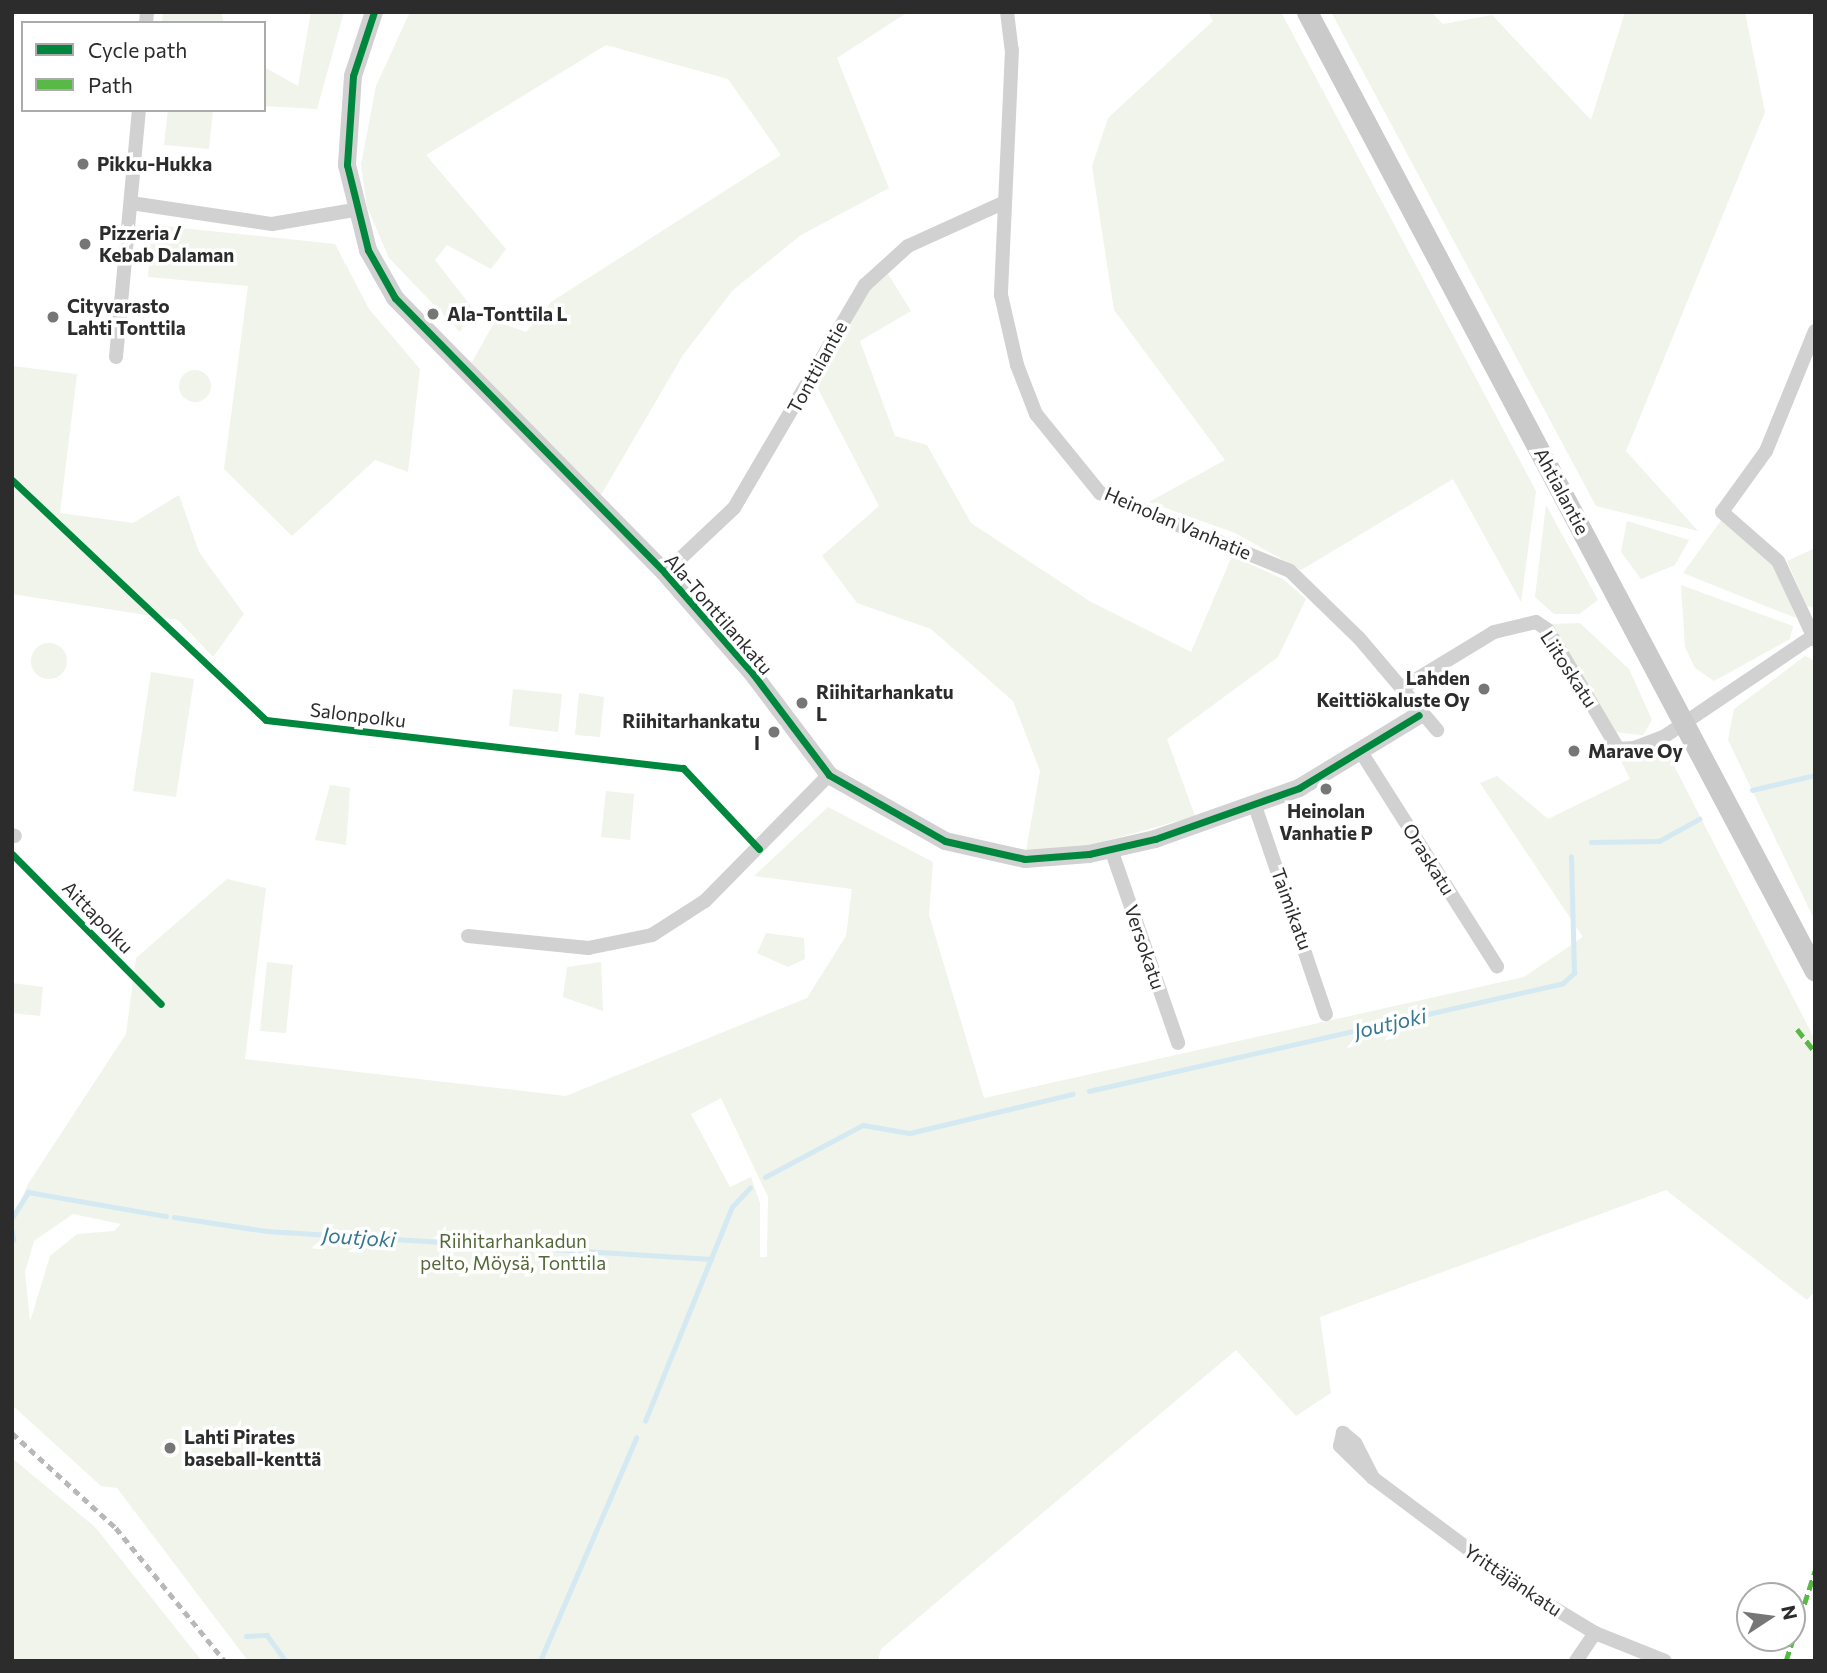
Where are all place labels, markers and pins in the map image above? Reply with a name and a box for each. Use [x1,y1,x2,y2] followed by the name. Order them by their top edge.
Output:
[97,153,212,175] place label: Pikku-Hukka
[75,156,91,172] marker: Pikku-Hukka
[99,222,234,266] place label: Pizzeria / Kebab Dalaman
[77,236,93,252] marker: Pizzeria / Kebab Dalaman
[67,295,186,339] place label: Cityvarasto Lahti Tonttila
[447,303,568,325] place label: Ala-Tonttila L
[425,306,441,322] marker: Ala-Tonttila L
[45,309,61,325] marker: Cityvarasto Lahti Tonttila
[1316,667,1470,711] place label: Lahden Keittiökaluste Oy
[816,681,954,725] place label: Riihitarhankatu L
[1476,681,1492,697] marker: Lahden Keittiökaluste Oy
[794,695,810,711] marker: Riihitarhankatu L
[622,710,760,754] place label: Riihitarhankatu I
[766,724,782,740] marker: Riihitarhankatu I
[1588,740,1683,762] place label: Marave Oy
[1566,743,1582,759] marker: Marave Oy
[1318,781,1334,797] marker: Heinolan Vanhatie P
[1279,800,1373,844] place label: Heinolan Vanhatie P
[184,1426,321,1470] place label: Lahti Pirates baseball-kenttä
[162,1440,178,1456] marker: Lahti Pirates baseball-kenttä

